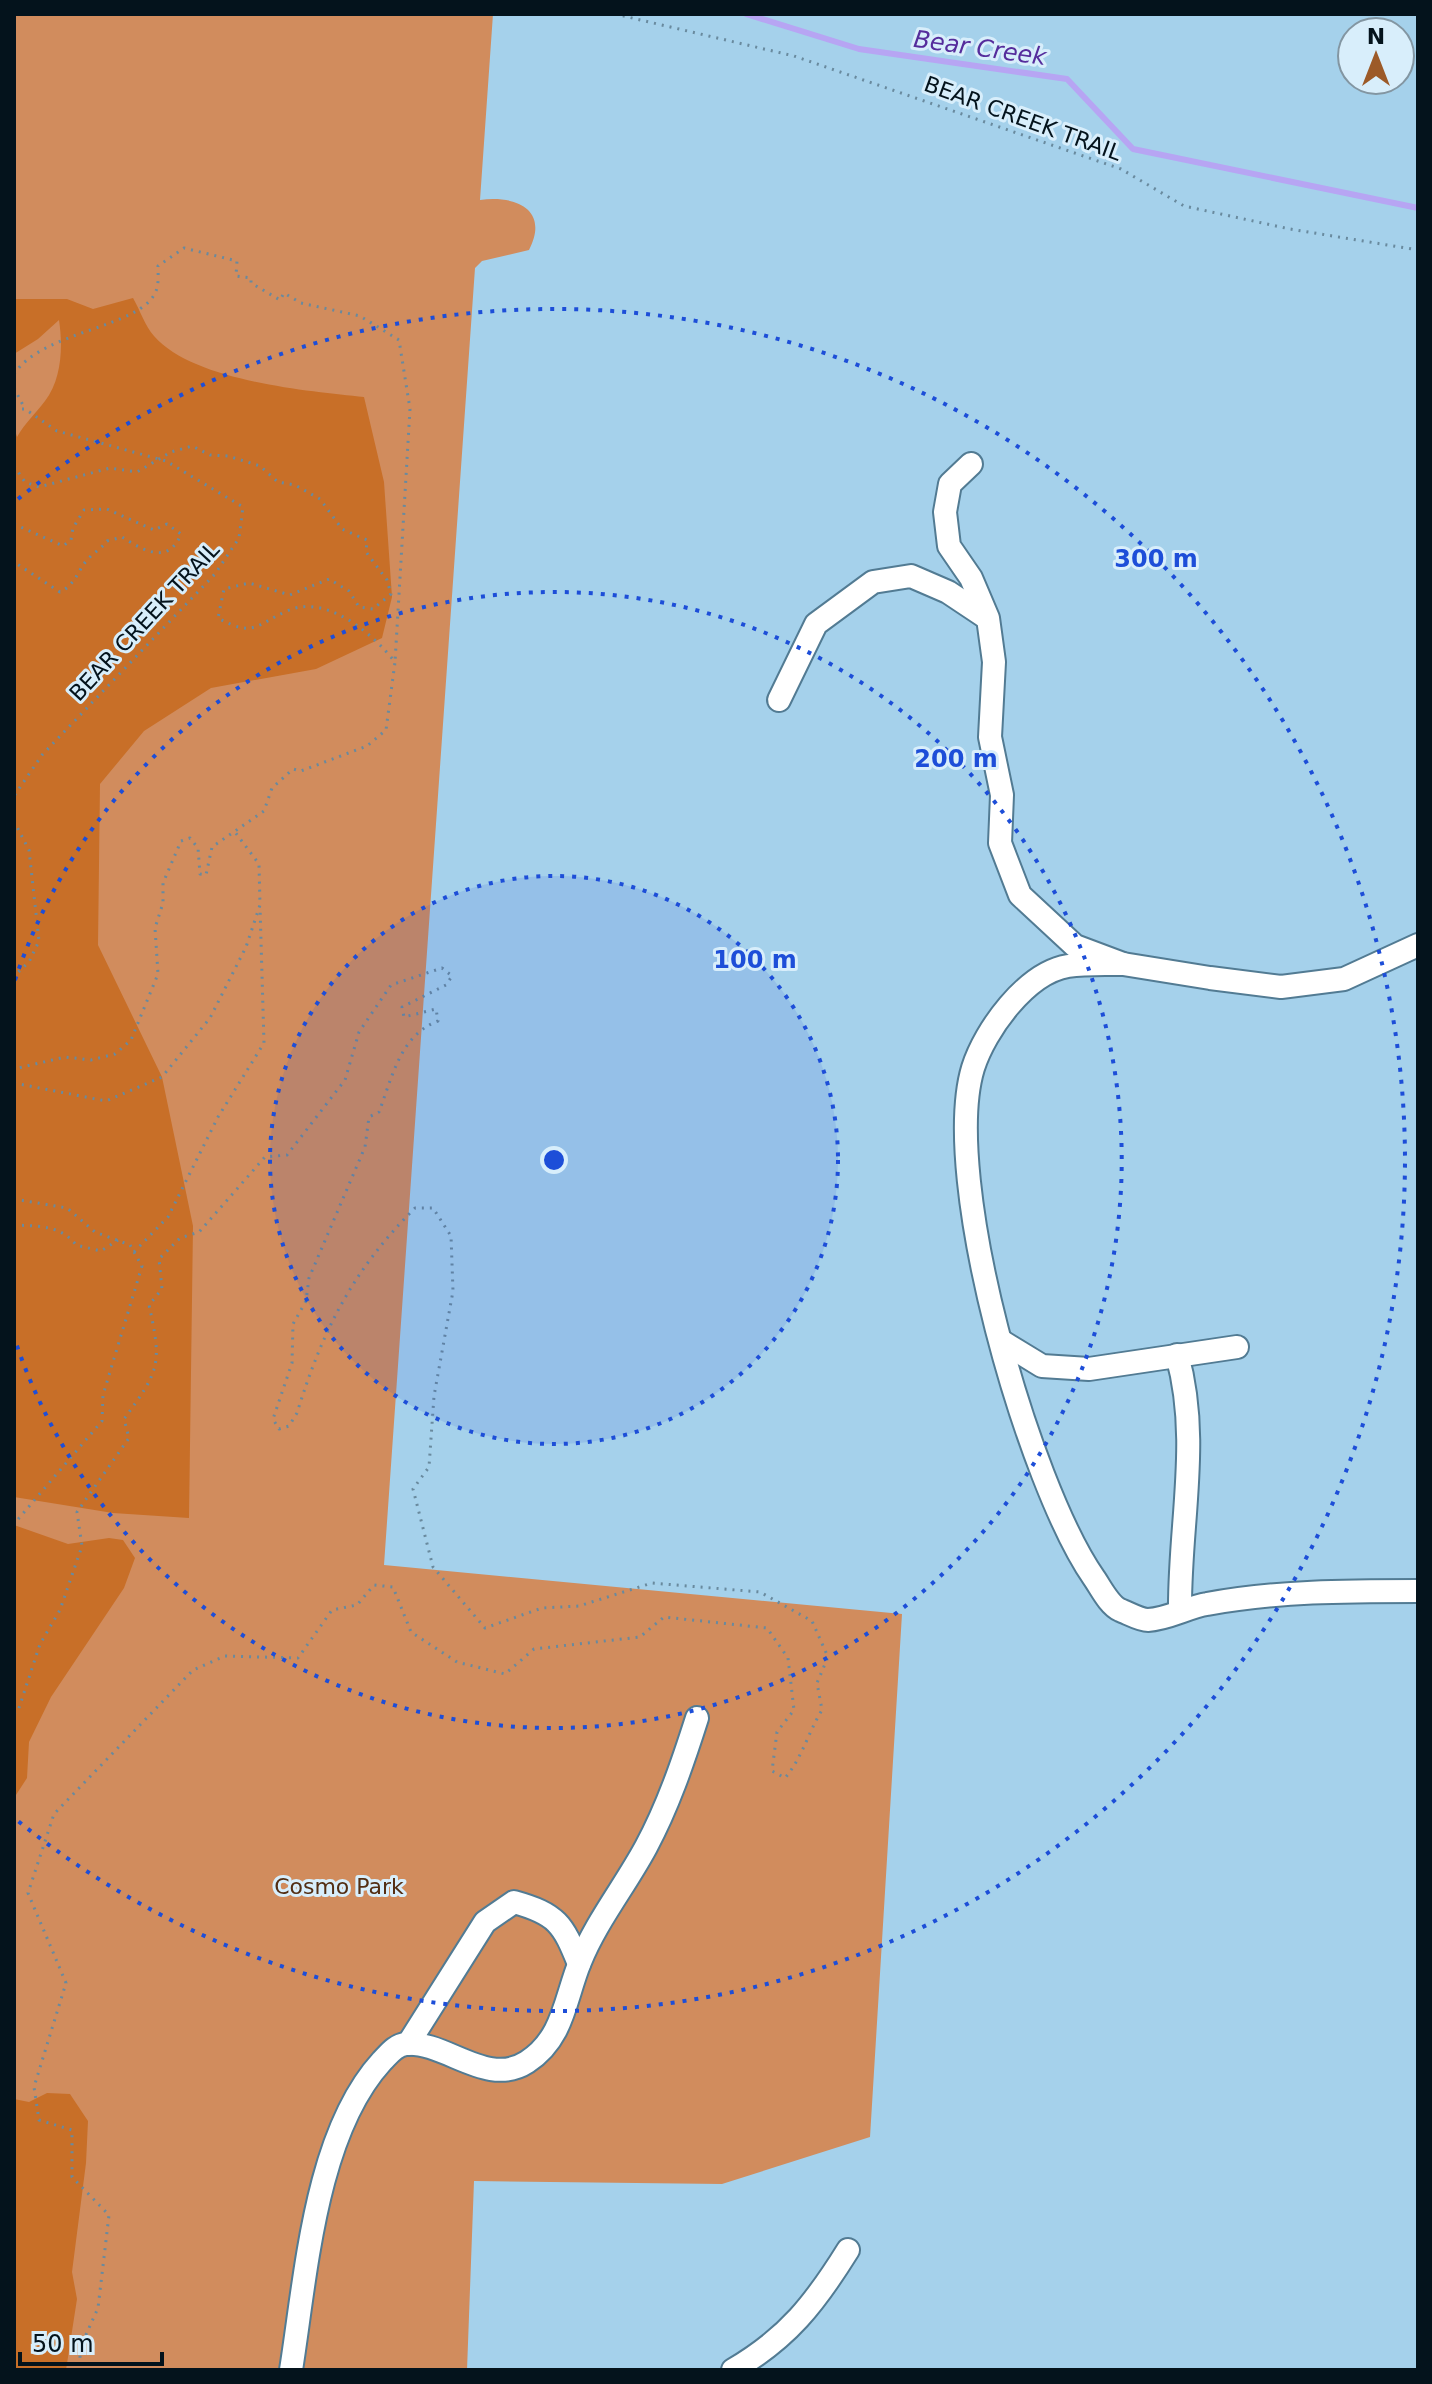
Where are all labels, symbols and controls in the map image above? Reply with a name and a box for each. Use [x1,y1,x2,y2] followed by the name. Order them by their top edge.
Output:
[1336,16,1416,96] north arrow
[1367,24,1385,49] text: N
[912,25,1049,71] water label: Bear Creek
[921,71,1125,166] street label: BEAR CREEK TRAIL
[64,536,225,706] street label: BEAR CREEK TRAIL
[1114,545,1198,573] text: 300 m
[914,745,998,773] text: 200 m
[713,946,797,974] text: 100 m
[540,1146,568,1174] centre of rings
[274,1874,404,1899] park label: Cosmo Park
[20,2316,162,2366] scale bar
[32,2330,94,2358] text: 50 m

